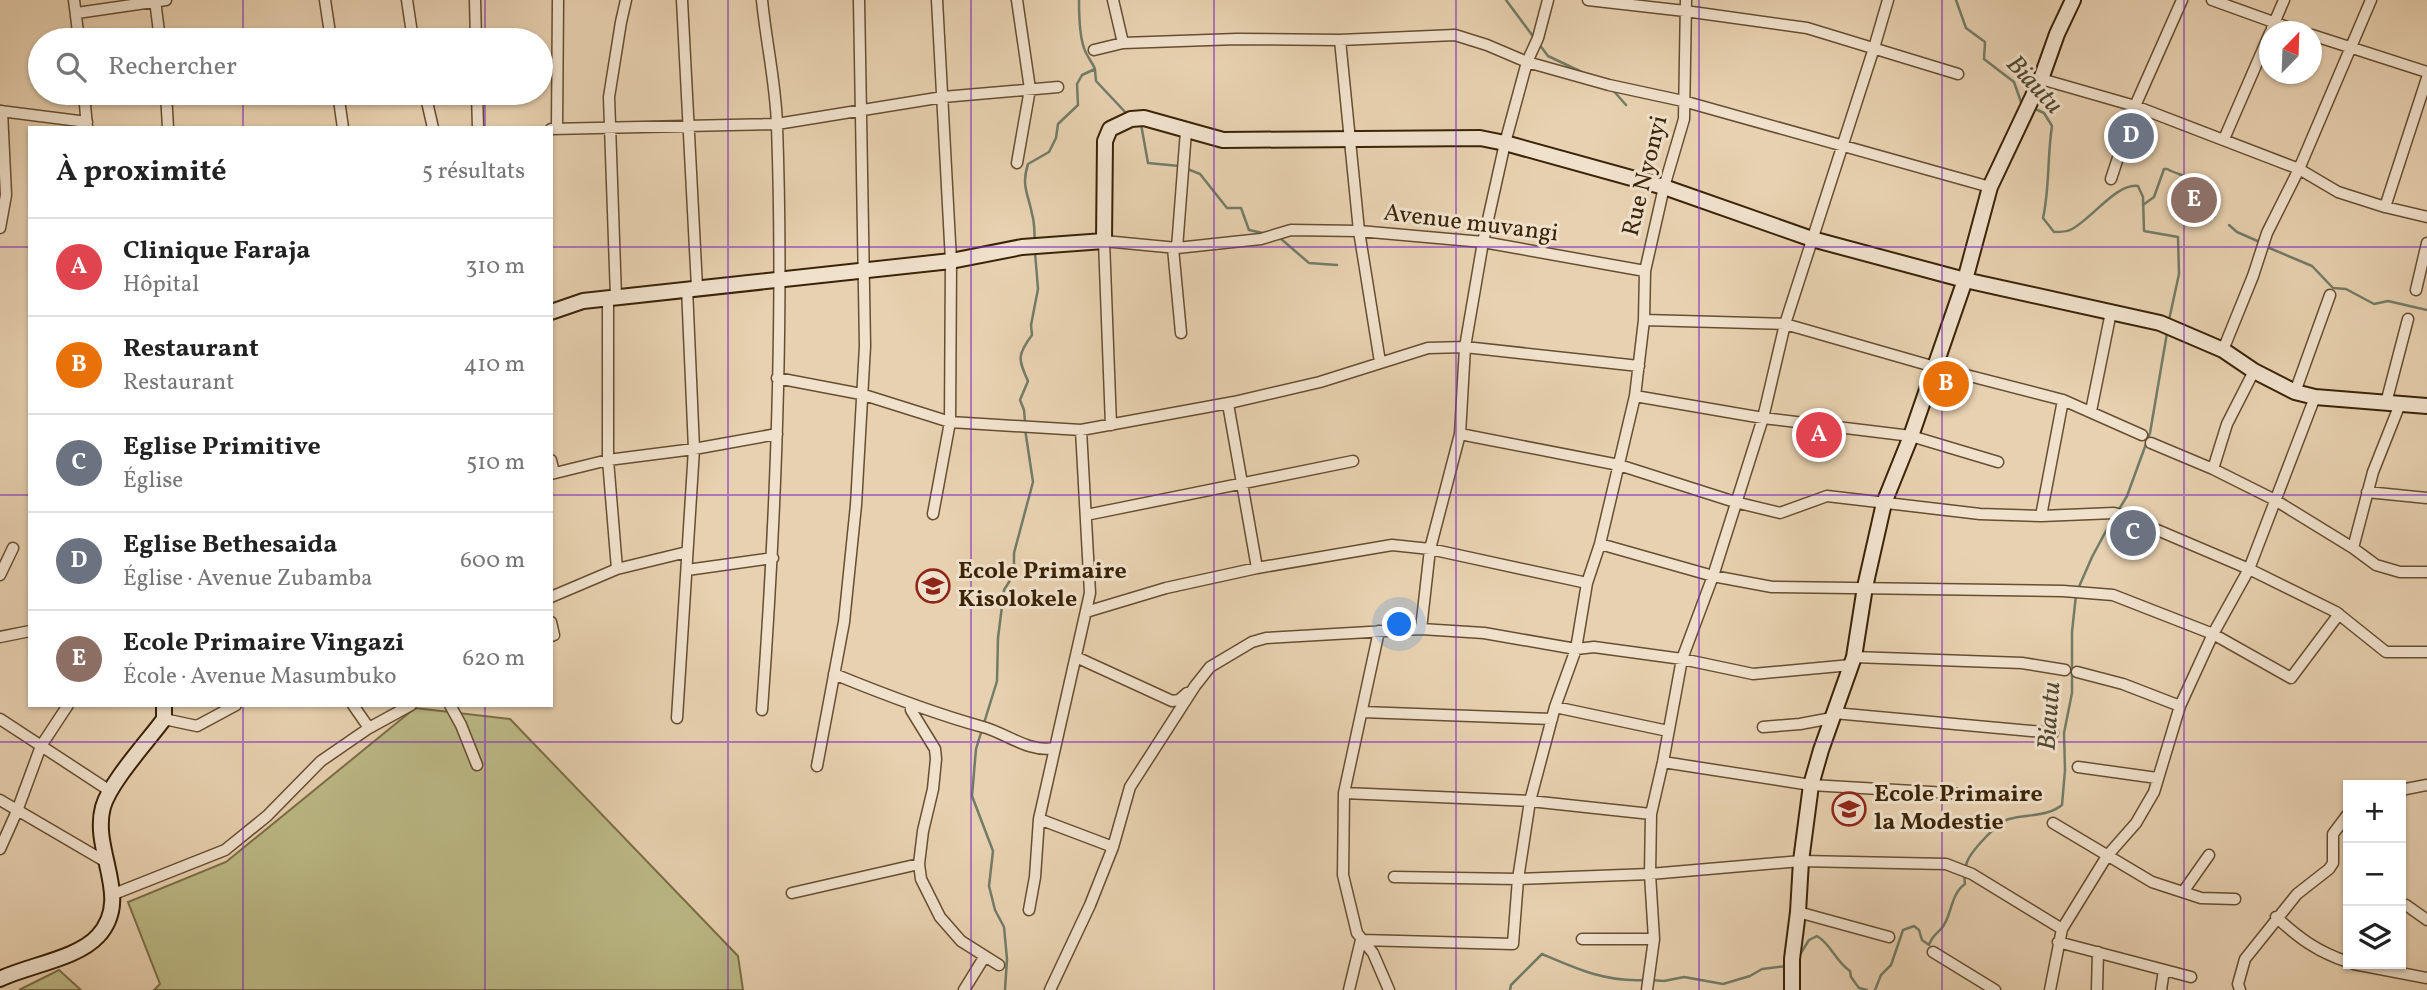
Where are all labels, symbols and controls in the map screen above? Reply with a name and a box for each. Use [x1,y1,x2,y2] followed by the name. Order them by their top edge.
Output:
[2259,21,2322,84] north arrow
[28,28,553,105] search box
[1997,47,2071,123] water label: Biautu
[52,48,90,86] icon: search
[108,49,237,85] text: Rechercher
[2108,110,2154,162] pin: D
[1615,112,1677,240] street label: Rue Nyonyi
[56,151,227,193] text: À proximité
[422,156,525,188] text: 5 résultats
[2171,174,2217,226] pin: E
[1382,196,1560,252] street label: Avenue muvangi
[123,233,310,269] text: Clinique Faraja
[71,251,87,283] text: A
[465,251,525,283] text: 310 m
[123,269,199,301] text: Hôpital
[123,331,259,367] text: Restaurant
[71,349,87,381] text: B
[464,349,525,381] text: 410 m
[1923,358,1969,410] pin: B
[123,367,234,399] text: Restaurant
[1796,409,1842,461] pin: A
[123,429,321,465] text: Eglise Primitive
[72,447,86,479] text: C
[466,447,525,479] text: 510 m
[123,465,183,497] text: Église
[2110,507,2156,559] pin: C
[123,527,337,563] text: Eglise Bethesaida
[71,545,87,577] text: D
[460,545,525,577] text: 600 m
[958,555,1127,617] place label: Ecole Primaire Kisolokele
[123,563,373,595] text: Église · Avenue Zubamba
[914,567,952,605] school or university icon: Ecole Primaire Kisolokele
[1382,607,1416,641] your location
[123,625,404,661] text: Ecole Primaire Vingazi
[72,643,86,675] text: E
[462,643,525,675] text: 620 m
[123,661,396,693] text: École · Avenue Masumbuko
[2030,680,2070,752] water label: Biautu
[1874,778,2043,840] place label: Ecole Primaire la Modestie
[2343,780,2406,969] map controls
[2343,780,2406,843] button: +
[1830,790,1868,828] school or university icon: Ecole Primaire la Modestie
[2343,843,2406,906] button: −
[2343,906,2406,969] button: layers

